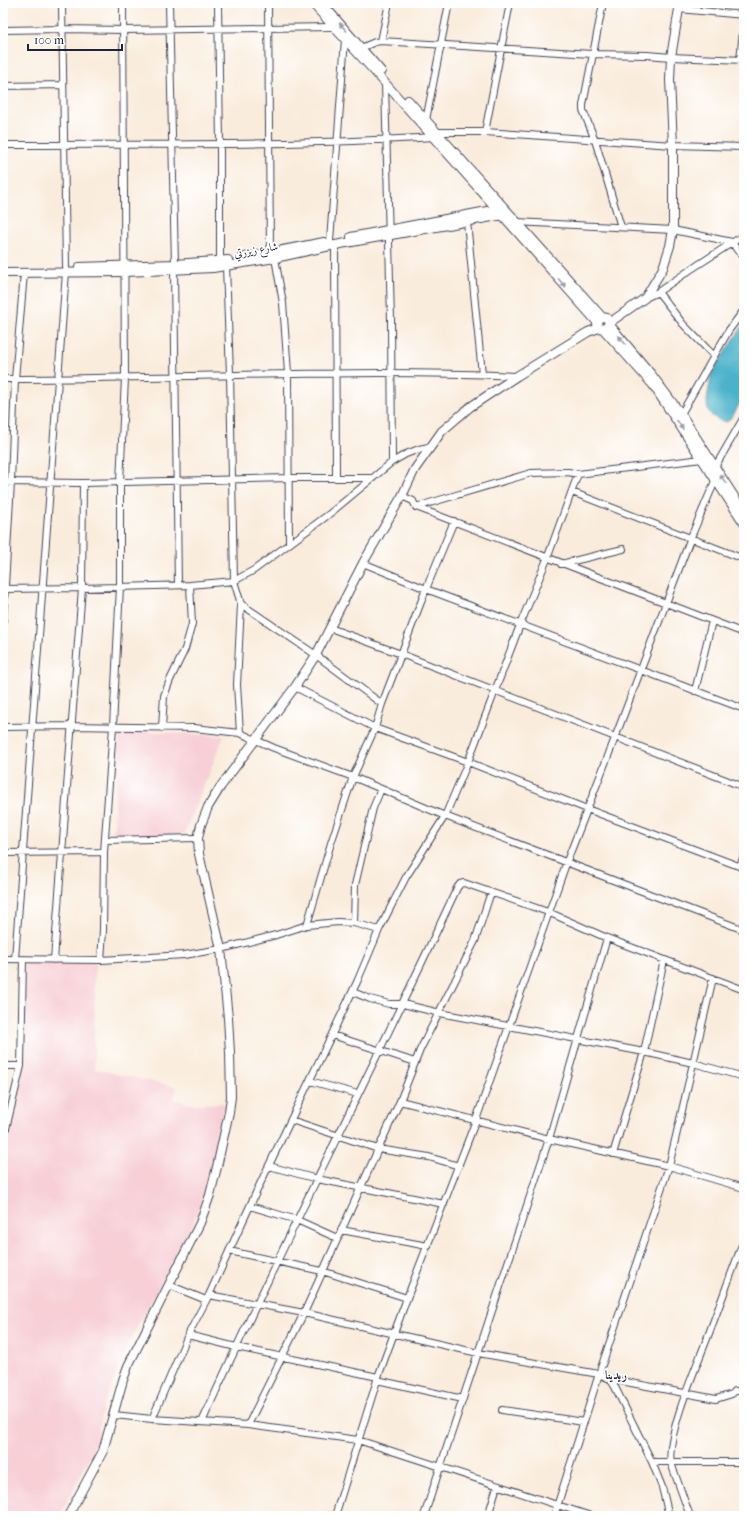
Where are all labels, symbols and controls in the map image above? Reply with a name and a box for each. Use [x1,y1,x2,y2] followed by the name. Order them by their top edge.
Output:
[339,22,348,32] one-way arrow
[28,26,122,52] scale bar
[34,33,64,47] text: 100 m
[233,240,280,263] street label: شارع زيزرتي
[557,277,566,288] one-way arrow
[618,335,627,345] one-way arrow
[676,420,684,430] one-way arrow
[719,474,727,484] one-way arrow
[605,1368,627,1383] district label: ريدينا

